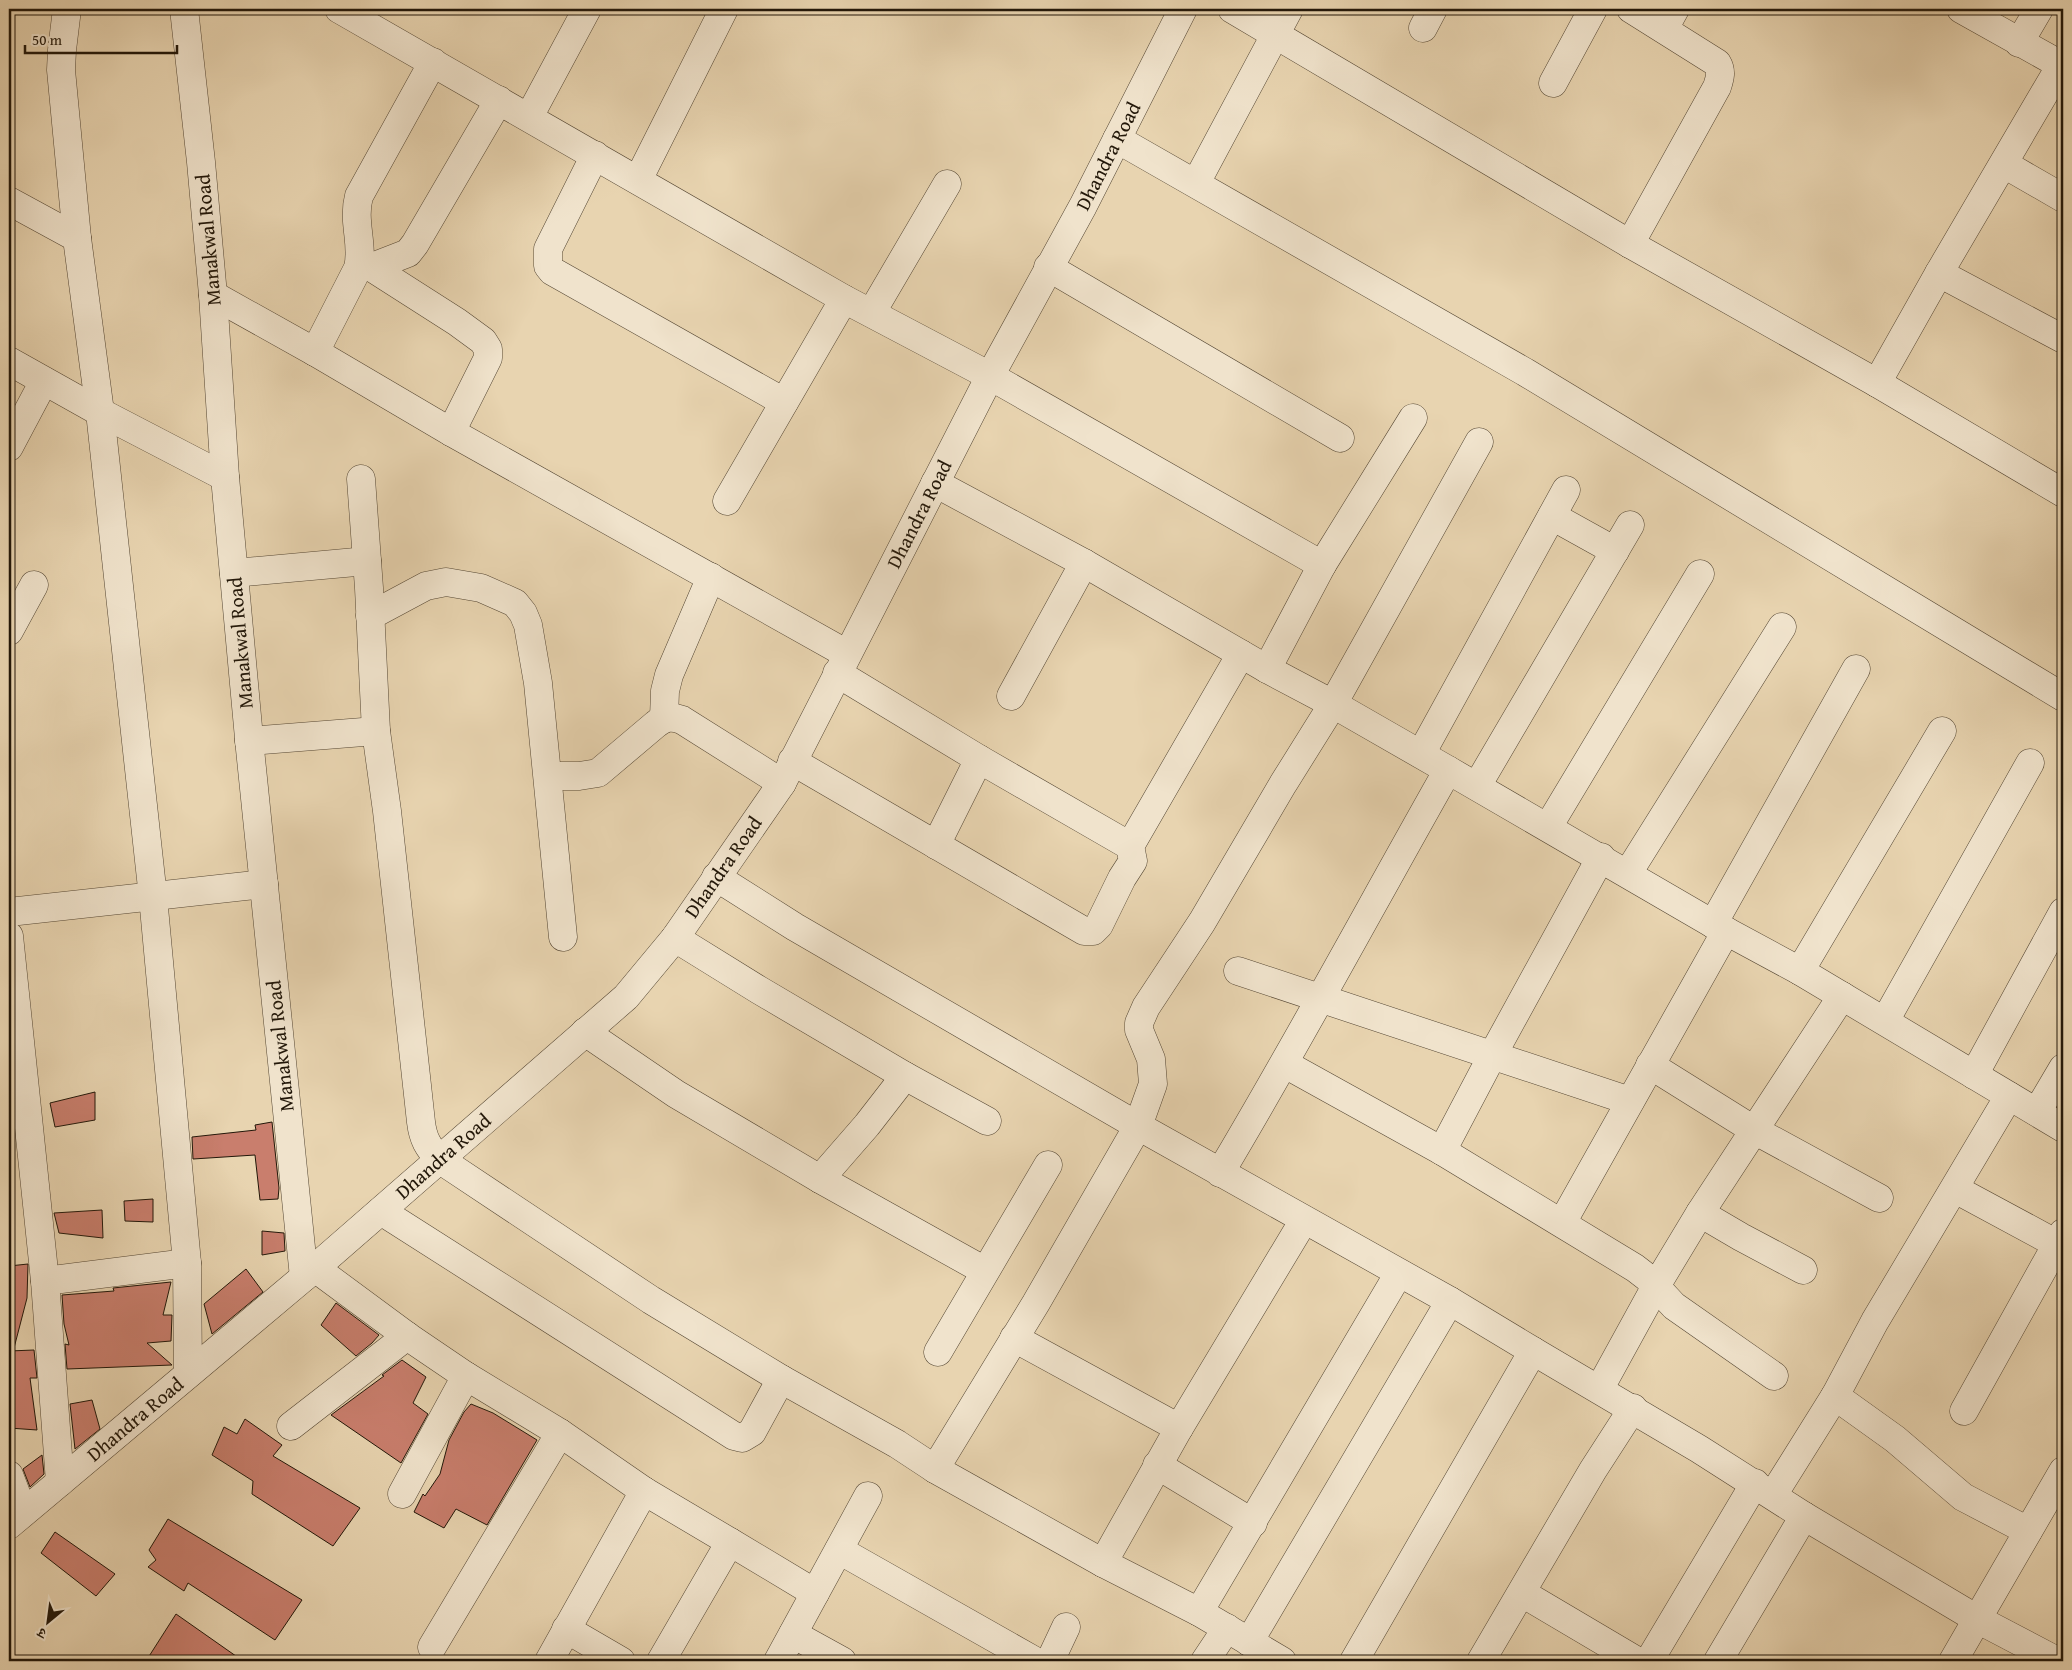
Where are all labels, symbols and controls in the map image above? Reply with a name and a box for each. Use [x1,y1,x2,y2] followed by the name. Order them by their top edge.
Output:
[25,22,178,54] scale bar
[32,29,63,50] text: 50 m
[1068,96,1148,215] street label: Dhandra Road
[187,173,228,307] street label: Manakwal Road
[879,454,959,573] street label: Dhandra Road
[219,576,260,710] street label: Manakwal Road
[677,810,769,924] street label: Dhandra Road
[258,979,301,1113] street label: Manakwal Road
[388,1106,497,1205] street label: Dhandra Road
[80,1369,190,1468] street label: Dhandra Road
[22,1598,72,1648] north arrow
[33,1622,51,1644] text: उ

